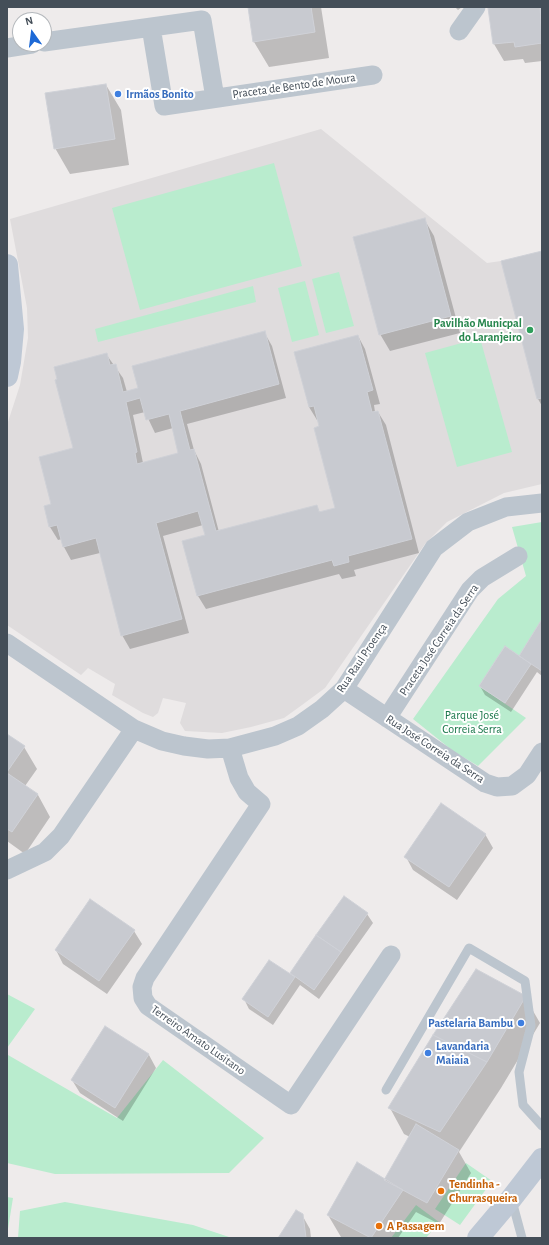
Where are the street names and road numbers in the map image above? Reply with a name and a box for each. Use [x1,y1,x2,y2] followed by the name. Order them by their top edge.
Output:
[231,70,357,102] street label: Praceta de Bento de Moura
[396,581,482,699] street label: Praceta José Correia da Serra
[333,621,391,695] street label: Rua Raul Proença
[383,712,487,786] street label: Rua José Correia da Serra
[148,1002,248,1078] street label: Terreiro Amato Lusitano

